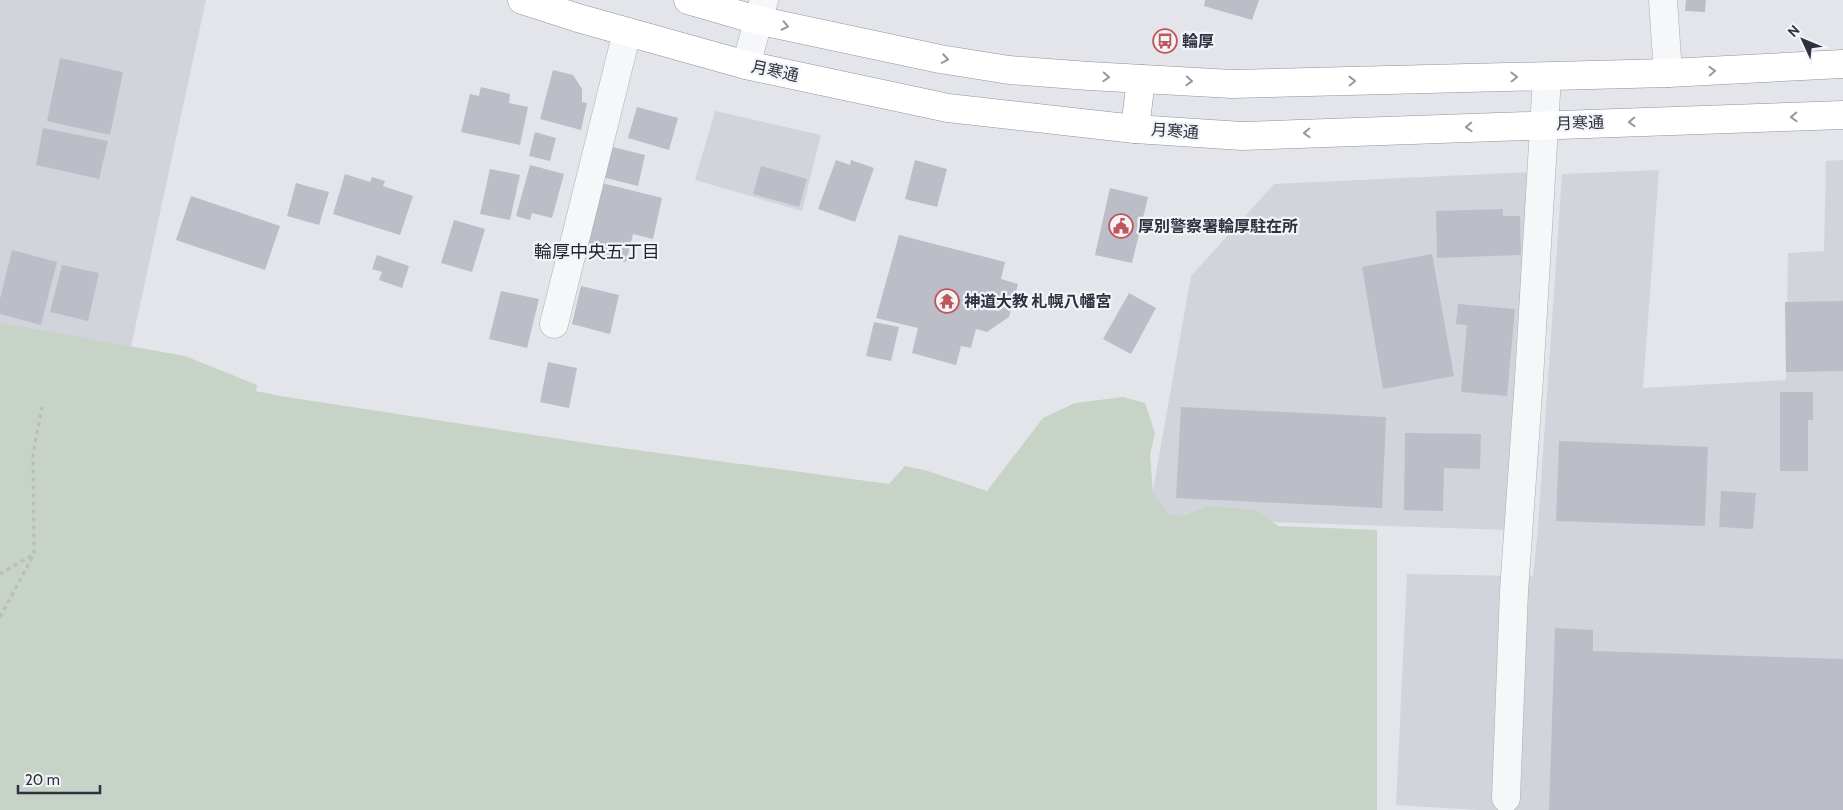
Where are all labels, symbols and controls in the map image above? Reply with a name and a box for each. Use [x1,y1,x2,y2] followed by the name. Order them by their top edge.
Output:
[1778,15,1828,65] north arrow
[781,20,790,31] one-way arrow
[1784,21,1804,41] text: N
[1152,28,1178,54] bus stop icon: 輪厚
[1182,32,1214,51] place label: 輪厚
[940,54,949,64] one-way arrow
[750,57,800,85] street label: 月寒通
[1708,66,1716,76] one-way arrow
[1102,72,1110,82] one-way arrow
[1511,72,1519,83] one-way arrow
[1186,76,1194,87] one-way arrow
[1348,76,1356,86] one-way arrow
[1790,111,1798,122] one-way arrow
[1556,113,1604,133] street label: 月寒通
[1628,117,1636,127] one-way arrow
[1150,120,1200,142] street label: 月寒通
[1465,122,1473,133] one-way arrow
[1303,128,1311,139] one-way arrow
[1108,213,1134,239] public building icon: 厚別警察署輪厚駐在所
[1138,217,1298,236] place label: 厚別警察署輪厚駐在所
[534,241,660,263] district label: 輪厚中央五丁目
[934,288,960,314] temple icon: 神道大教 札幌八幡宮
[964,292,1112,311] place label: 神道大教 札幌八幡宮
[18,762,100,794] scale bar
[25,771,60,789] text: 20 m

